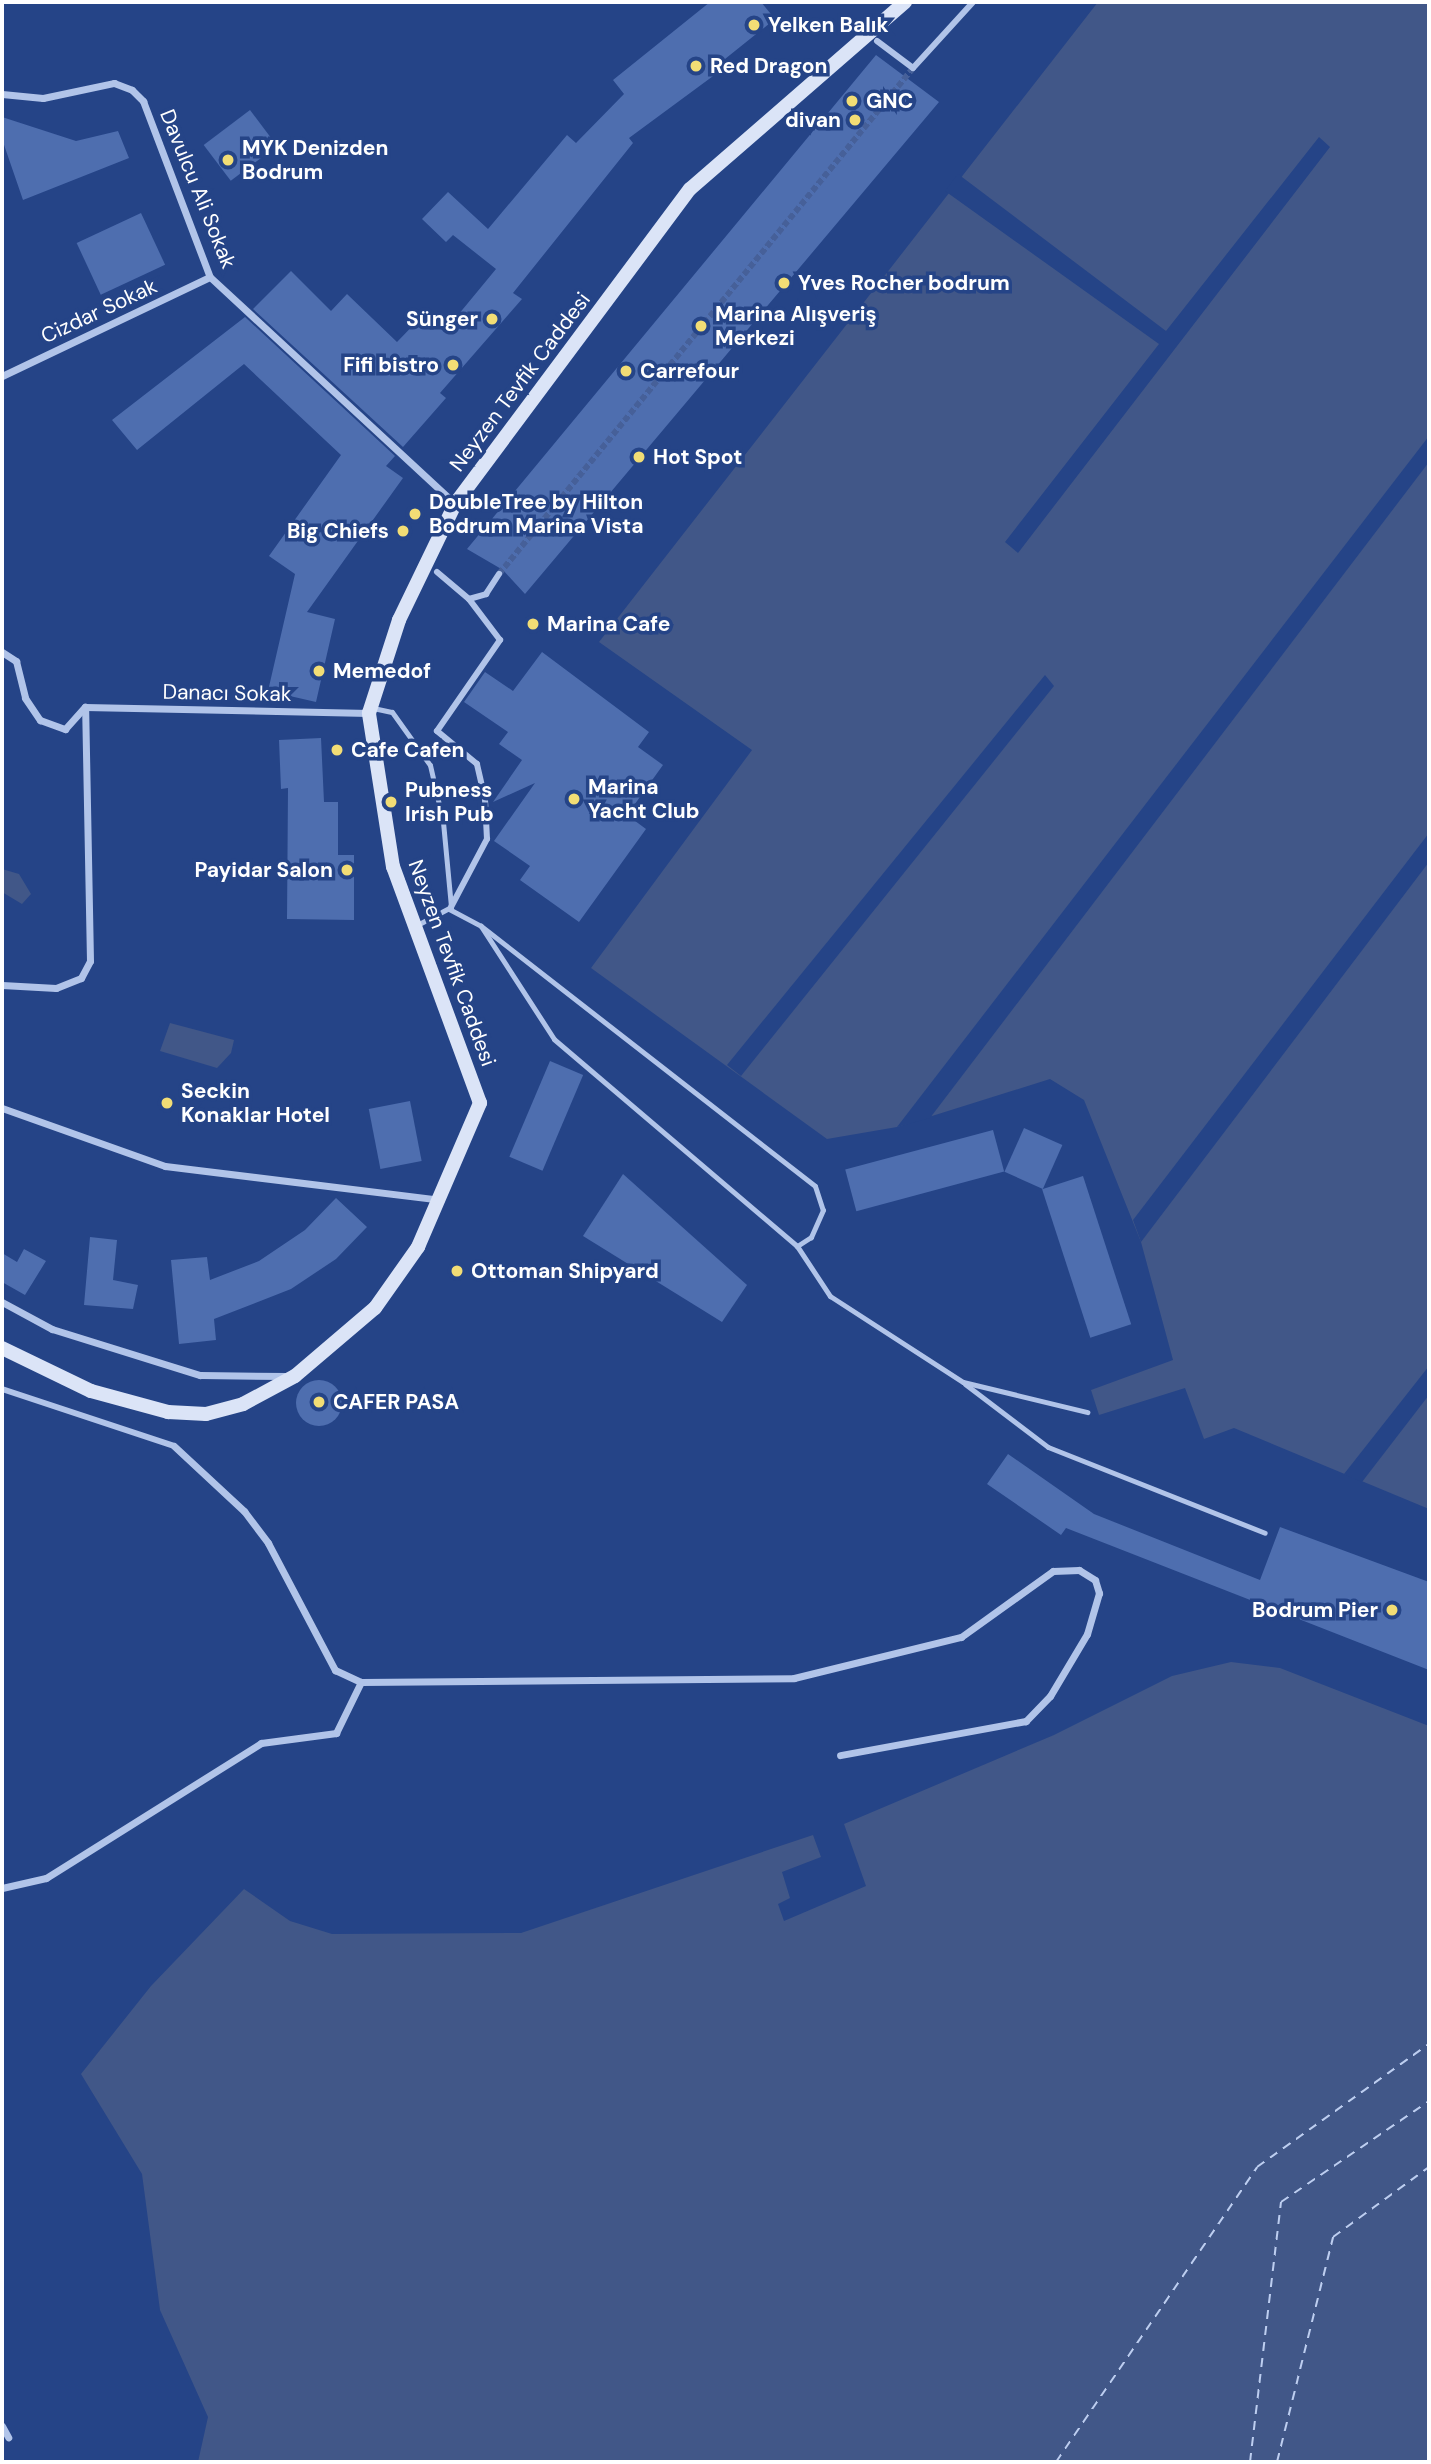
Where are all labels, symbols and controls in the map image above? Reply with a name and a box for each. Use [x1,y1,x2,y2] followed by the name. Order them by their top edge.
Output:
[768,12,889,38] place label: Yelken Balık
[746,17,762,33] marker: Yelken Balık
[710,53,828,79] place label: Red Dragon
[688,58,704,74] marker: Red Dragon
[866,88,913,114] place label: GNC
[844,93,860,109] marker: GNC
[155,106,241,272] street label: Davulcu Ali Sokak
[785,107,841,133] place label: divan
[847,112,863,128] marker: divan
[242,135,388,185] place label: MYK Denizden Bodrum
[220,152,236,168] marker: MYK Denizden Bodrum
[798,270,1010,296] place label: Yves Rocher bodrum
[37,273,161,349] street label: Cizdar Sokak
[776,275,792,291] marker: Yves Rocher bodrum
[444,287,596,477] street label: Neyzen Tevfik Caddesi
[715,301,877,351] place label: Marina Alışveriş Merkezi
[406,306,478,332] place label: Sünger
[484,311,500,327] marker: Sünger
[693,318,709,334] marker: Marina Alışveriş Merkezi
[343,352,439,378] place label: Fifi bistro
[445,357,461,373] marker: Fifi bistro
[640,358,739,384] place label: Carrefour
[618,363,634,379] marker: Carrefour
[653,444,742,470] place label: Hot Spot
[631,449,647,465] marker: Hot Spot
[429,489,643,539] place label: DoubleTree by Hilton Bodrum Marina Vista
[407,506,423,522] marker: DoubleTree by Hilton Bodrum Marina Vista
[287,518,389,544] place label: Big Chiefs
[395,523,411,539] marker: Big Chiefs
[547,611,670,637] place label: Marina Cafe
[525,616,541,632] marker: Marina Cafe
[333,658,431,684] place label: Memedof
[311,663,327,679] marker: Memedof
[162,679,292,707] street label: Danacı Sokak
[351,737,465,763] place label: Cafe Cafen
[329,742,345,758] marker: Cafe Cafen
[588,774,699,824] place label: Marina Yacht Club
[405,777,494,827] place label: Pubness Irish Pub
[566,791,582,807] marker: Marina Yacht Club
[383,794,399,810] marker: Pubness Irish Pub
[403,856,501,1070] street label: Neyzen Tevfik Caddesi
[194,857,333,883] place label: Payidar Salon
[339,862,355,878] marker: Payidar Salon
[181,1078,330,1128] place label: Seckin Konaklar Hotel
[159,1095,175,1111] marker: Seckin Konaklar Hotel
[471,1258,659,1284] place label: Ottoman Shipyard
[449,1263,465,1279] marker: Ottoman Shipyard
[333,1389,459,1415] place label: CAFER PASA
[311,1394,327,1410] marker: CAFER PASA
[1252,1597,1378,1623] place label: Bodrum Pier
[1384,1602,1400,1618] marker: Bodrum Pier

